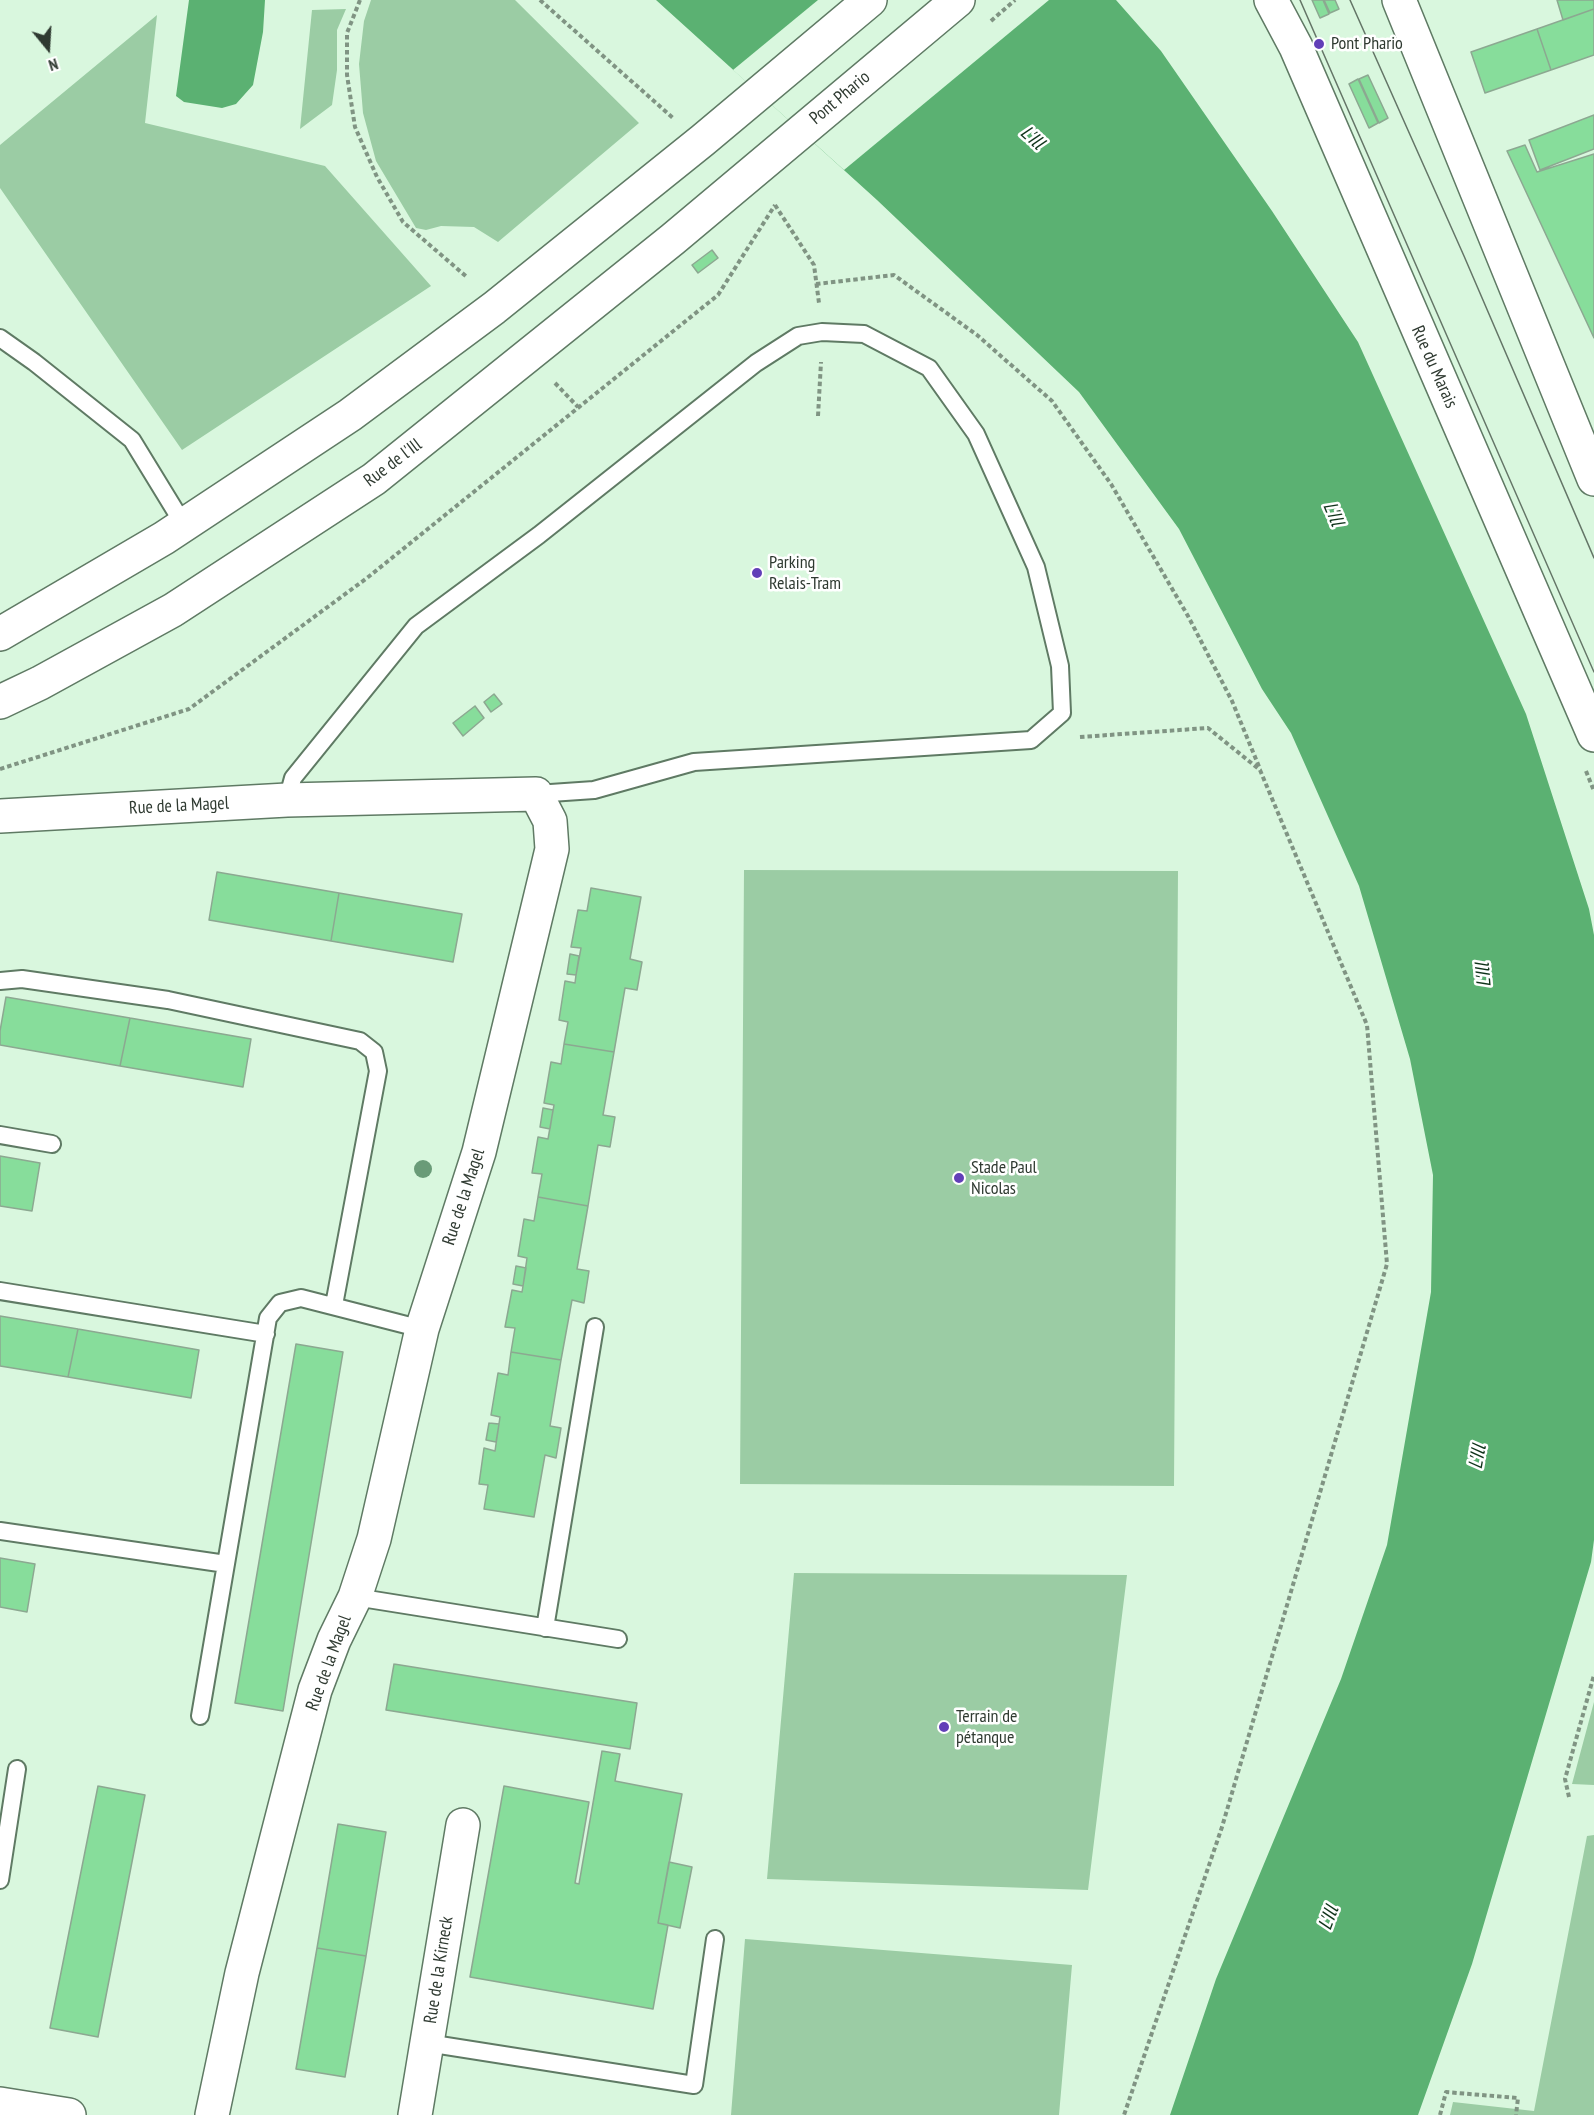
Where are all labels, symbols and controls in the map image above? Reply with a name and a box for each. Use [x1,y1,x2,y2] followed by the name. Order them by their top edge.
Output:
[18,18,78,78] north arrow
[1331,33,1403,55] place label: Pont Phario
[1312,37,1326,51] marker: Pont Phario
[46,54,61,76] text: N
[806,67,874,129] street label: Pont Phario
[1015,121,1049,155] water label: L'Ill
[1406,322,1462,412] street label: Rue du Marais
[360,434,426,492] street label: Rue de l'Ill
[1317,498,1349,530] water label: L'Ill
[769,552,841,594] place label: Parking Relais-Tram
[750,566,764,580] marker: Parking Relais-Tram
[128,793,230,819] street label: Rue de la Magel
[1471,962,1497,988] water label: L'Ill
[438,1146,490,1248] street label: Rue de la Magel
[971,1157,1037,1200] place label: Stade Paul Nicolas
[952,1171,966,1185] marker: Stade Paul Nicolas
[1464,1443,1492,1471] water label: L'Ill
[302,1612,356,1714] street label: Rue de la Magel
[956,1706,1018,1748] place label: Terrain de pétanque
[937,1720,951,1734] marker: Terrain de pétanque
[1314,1903,1344,1933] water label: L'Ill
[420,1915,458,2025] street label: Rue de la Kirneck

